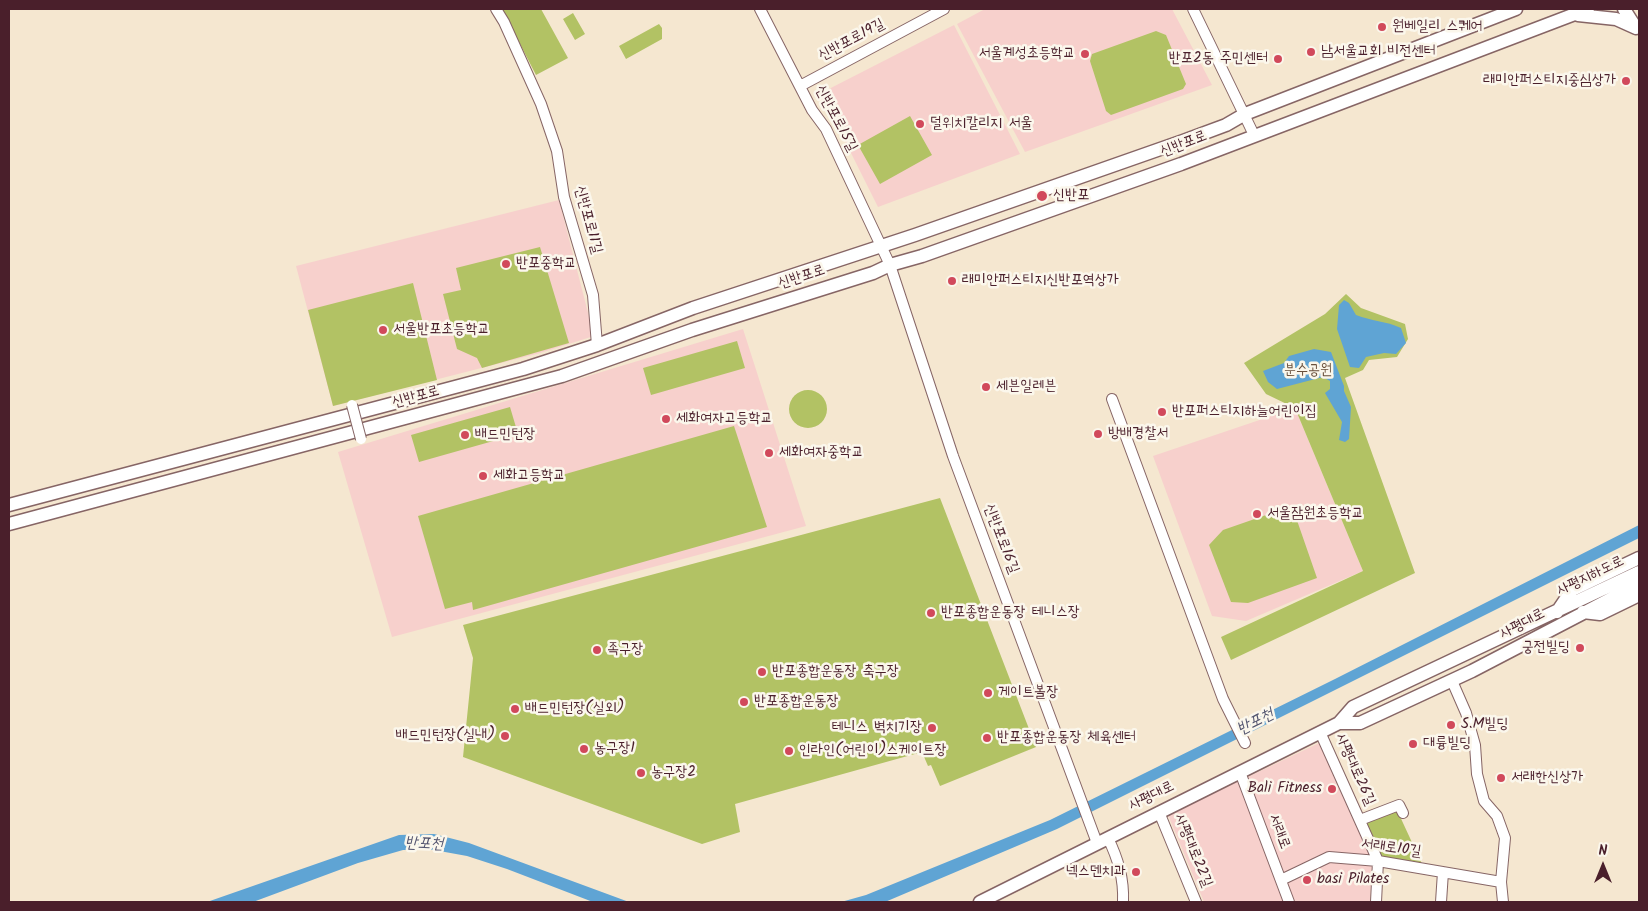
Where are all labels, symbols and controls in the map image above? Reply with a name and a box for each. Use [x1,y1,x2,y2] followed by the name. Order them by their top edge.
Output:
[816,16,888,66] street label: 신반포로19길
[1392,18,1483,36] place label: 원베일리 스퀘어
[1376,21,1388,33] marker: 원베일리 스퀘어
[1321,43,1436,61] place label: 남서울교회 비전센터
[978,45,1075,63] place label: 서울계성초등학교
[1305,46,1317,58] marker: 남서울교회 비전센터
[1079,48,1091,60] marker: 서울계성초등학교
[1169,50,1268,68] place label: 반포2동 주민센터
[1272,53,1284,65] marker: 반포2동 주민센터
[1483,72,1616,90] place label: 래미안퍼스티지중심상가
[1620,75,1632,87] marker: 래미안퍼스티지중심상가
[810,82,860,156] street label: 신반포로15길
[930,115,1033,133] place label: 덜위치칼리지 서울
[914,118,926,130] marker: 덜위치칼리지 서울
[1158,128,1210,162] street label: 신반포로
[569,184,605,256] street label: 신반포로11길
[1053,187,1089,205] place label: 신반포
[1035,189,1049,203] marker: 신반포
[516,255,576,273] place label: 반포중학교
[500,258,512,270] marker: 반포중학교
[776,262,828,294] street label: 신반포로
[962,272,1119,290] place label: 래미안퍼스티지신반포역상가
[946,275,958,287] marker: 래미안퍼스티지신반포역상가
[393,321,490,339] place label: 서울반포초등학교
[377,324,389,336] marker: 서울반포초등학교
[1284,362,1332,380] park label: 분수공원
[996,378,1056,396] place label: 세븐일레븐
[980,381,992,393] marker: 세븐일레븐
[390,383,442,413] street label: 신반포로
[1172,403,1317,421] place label: 반포퍼스티지하늘어린이집
[1156,406,1168,418] marker: 반포퍼스티지하늘어린이집
[676,410,773,428] place label: 세화여자고등학교
[660,413,672,425] marker: 세화여자고등학교
[1108,425,1168,443] place label: 방배경찰서
[475,426,535,444] place label: 배드민턴장
[1092,428,1104,440] marker: 방배경찰서
[459,429,471,441] marker: 배드민턴장
[779,444,863,462] place label: 세화여자중학교
[763,447,775,459] marker: 세화여자중학교
[493,467,565,485] place label: 세화고등학교
[477,470,489,482] marker: 세화고등학교
[978,502,1022,576] street label: 신반포로16길
[1267,505,1364,523] place label: 서울잠원초등학교
[1251,508,1263,520] marker: 서울잠원초등학교
[1555,553,1627,601] street label: 사평지하도로
[941,604,1080,622] place label: 반포종합운동장 테니스장
[1497,606,1549,644] street label: 사평대로
[925,607,937,619] marker: 반포종합운동장 테니스장
[1522,639,1570,657] place label: 궁전빌딩
[607,641,643,659] place label: 족구장
[1574,642,1586,654] marker: 궁전빌딩
[591,644,603,656] marker: 족구장
[772,663,899,681] place label: 반포종합운동장 축구장
[756,666,768,678] marker: 반포종합운동장 축구장
[998,684,1058,702] place label: 게이트볼장
[982,687,994,699] marker: 게이트볼장
[754,693,838,711] place label: 반포종합운동장
[738,696,750,708] marker: 반포종합운동장
[525,700,624,718] place label: 배드민턴장(실외)
[509,703,521,715] marker: 배드민턴장(실외)
[1234,706,1278,740] water label: 반포천
[1461,716,1508,734] place label: S.M빌딩
[831,719,922,737] place label: 테니스 벽치기장
[1445,719,1457,731] marker: S.M빌딩
[926,722,938,734] marker: 테니스 벽치기장
[396,727,495,745] place label: 배드민턴장(실내)
[997,729,1136,747] place label: 반포종합운동장 체육센터
[499,730,511,742] marker: 배드민턴장(실내)
[1330,731,1378,809] street label: 사평대로26길
[981,732,993,744] marker: 반포종합운동장 체육센터
[1423,735,1471,753] place label: 대륭빌딩
[1407,738,1419,750] marker: 대륭빌딩
[594,740,635,758] place label: 농구장1
[799,742,947,760] place label: 인라인(어린이)스케이트장
[578,743,590,755] marker: 농구장1
[783,745,795,757] marker: 인라인(어린이)스케이트장
[651,764,696,782] place label: 농구장2
[635,767,647,779] marker: 농구장2
[1511,769,1583,787] place label: 서래한신상가
[1495,772,1507,784] marker: 서래한신상가
[1126,778,1178,816] street label: 사평대로
[1247,780,1322,798] place label: Bali Fitness
[1326,783,1338,795] marker: Bali Fitness
[1169,812,1215,890] street label: 사평대로22길
[1263,812,1293,852] street label: 서래로
[404,835,444,855] water label: 반포천
[1360,836,1422,862] street label: 서래로10길
[1599,840,1607,862] text: N
[1578,841,1628,891] north arrow
[1066,863,1126,881] place label: 넥스덴치과
[1130,866,1142,878] marker: 넥스덴치과
[1317,871,1389,889] place label: basi Pilates
[1301,874,1313,886] marker: basi Pilates

